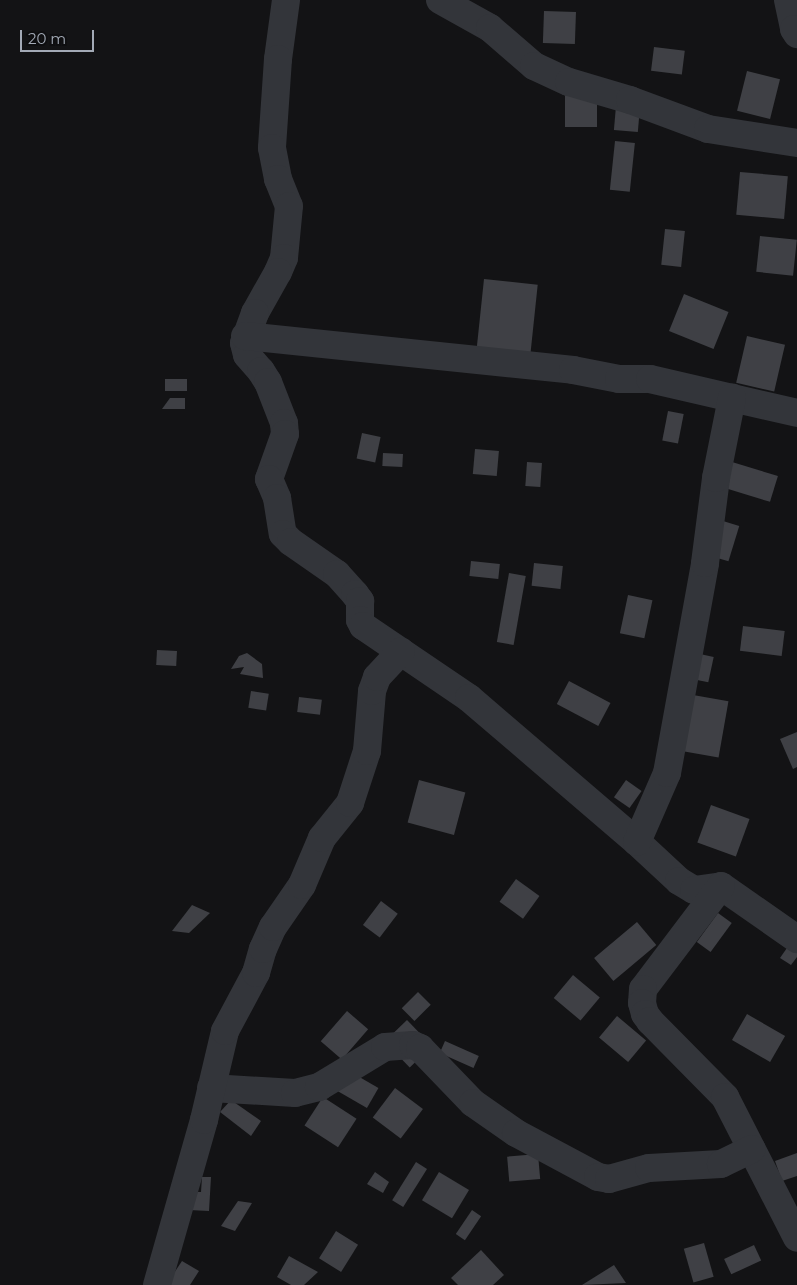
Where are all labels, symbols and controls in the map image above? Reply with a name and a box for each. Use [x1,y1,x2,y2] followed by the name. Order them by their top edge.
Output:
[22,20,96,52] scale bar
[28,29,66,48] text: 20 m

